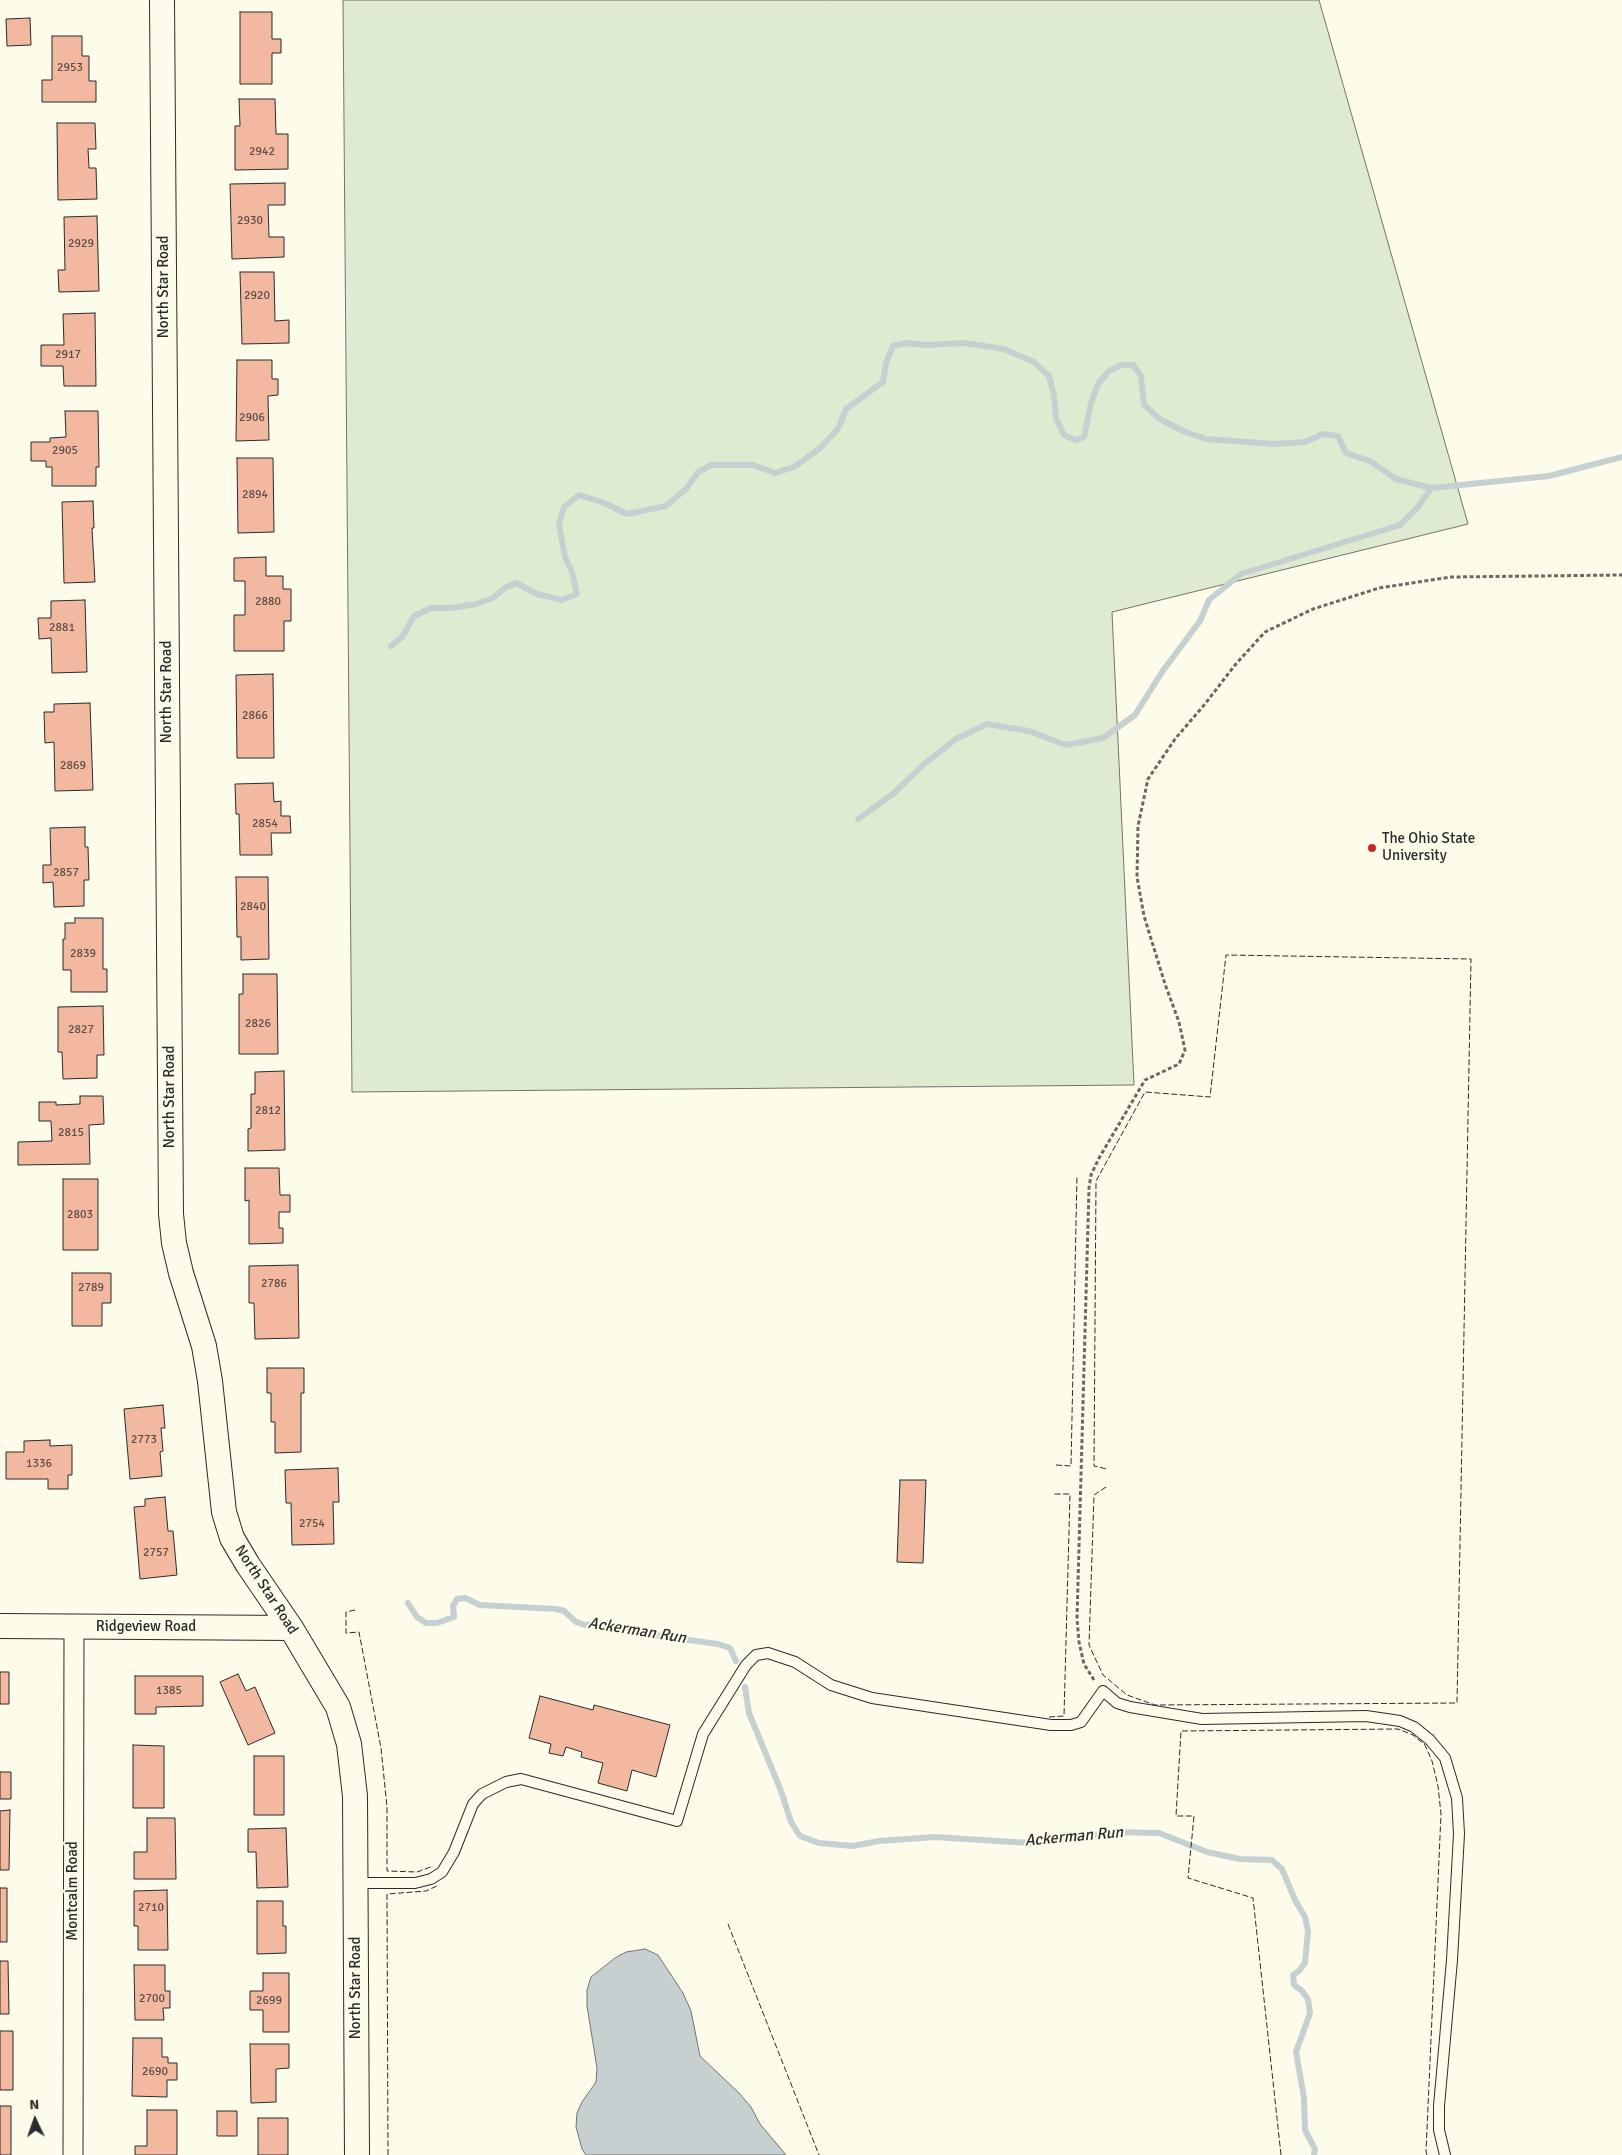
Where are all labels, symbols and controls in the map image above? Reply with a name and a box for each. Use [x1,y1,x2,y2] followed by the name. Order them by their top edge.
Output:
[57,61,83,75] house number: 2953
[249,145,275,159] house number: 2942
[237,214,263,228] house number: 2930
[155,236,173,338] street label: North Star Road
[68,237,94,251] house number: 2929
[244,289,270,303] house number: 2920
[55,348,81,362] house number: 2917
[239,411,265,425] house number: 2906
[52,444,78,458] house number: 2905
[242,488,268,502] house number: 2894
[255,595,281,609] house number: 2880
[49,621,75,635] house number: 2881
[158,641,176,743] street label: North Star Road
[242,709,268,723] house number: 2866
[60,759,86,773] house number: 2869
[252,817,278,831] house number: 2854
[1382,830,1475,865] place label: The Ohio State University
[1366,842,1378,854] marker: The Ohio State University
[53,866,79,880] house number: 2857
[240,900,266,914] house number: 2840
[70,947,96,961] house number: 2839
[245,1017,271,1031] house number: 2826
[68,1023,94,1037] house number: 2827
[161,1046,179,1148] street label: North Star Road
[255,1104,281,1118] house number: 2812
[58,1126,84,1140] house number: 2815
[67,1208,93,1222] house number: 2803
[261,1277,287,1291] house number: 2786
[78,1281,104,1295] house number: 2789
[131,1433,157,1447] house number: 2773
[26,1457,52,1471] house number: 1336
[299,1517,325,1531] house number: 2754
[230,1542,302,1638] street label: North Star Road
[143,1546,169,1560] house number: 2757
[587,1614,687,1648] water label: Ackerman Run
[96,1618,196,1636] street label: Ridgeview Road
[156,1684,182,1698] house number: 1385
[1024,1823,1124,1851] water label: Ackerman Run
[64,1841,82,1941] street label: Montcalm Road
[138,1901,164,1915] house number: 2710
[347,1937,365,2039] street label: North Star Road
[139,1992,165,2006] house number: 2700
[256,1994,282,2008] house number: 2699
[142,2065,168,2079] house number: 2690
[10,2095,60,2145] north arrow
[29,2096,40,2113] text: N

